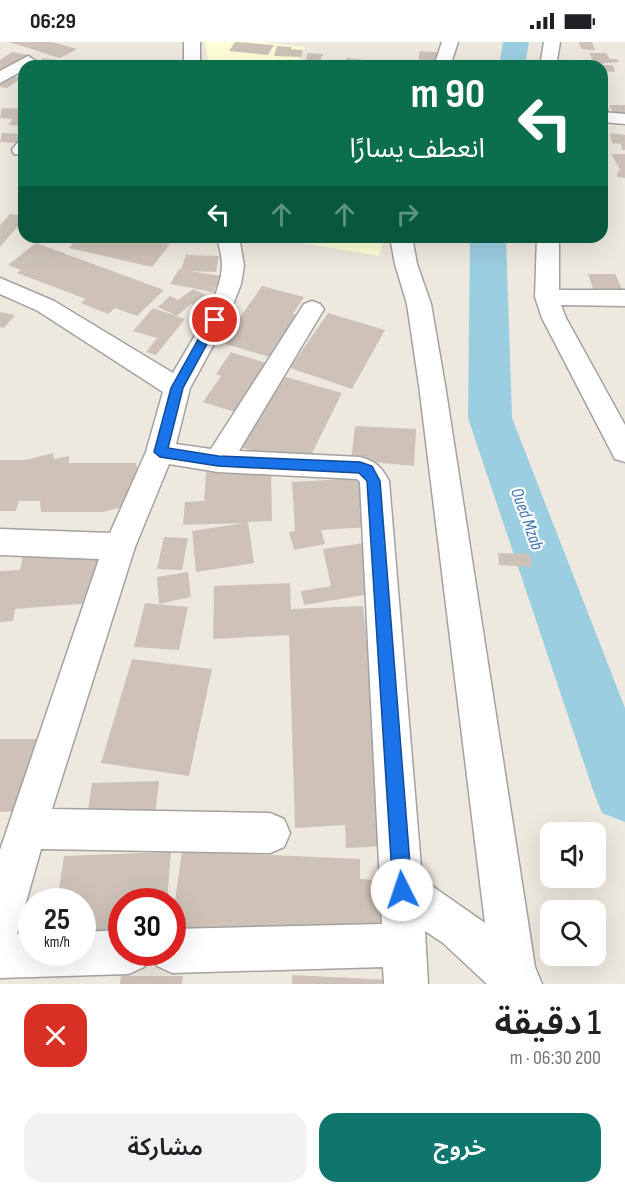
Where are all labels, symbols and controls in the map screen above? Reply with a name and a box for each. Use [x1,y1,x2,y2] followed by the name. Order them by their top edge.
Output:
[30,8,76,35] text: 06:29
[411,69,485,120] text: 90 m
[506,84,584,162] icon: left
[350,133,485,165] text: انعطف يسارًا
[202,198,235,231] icon: left
[265,198,298,231] icon: ahead
[328,198,361,231] icon: ahead
[391,198,424,231] icon: right
[189,294,240,345] pin
[198,303,231,336] icon: arrive
[506,485,548,554] water label: Oued Mzab
[540,822,606,966] map controls
[540,822,606,888] button: sound
[370,858,434,922] position arrow
[108,888,186,966] speed limit sign: 30
[540,900,606,966] button: search
[44,902,70,938] text: 25
[44,933,70,952] text: km/h
[495,1002,601,1045] text: 1 دقيقة
[24,1004,87,1067] button: close
[510,1046,601,1070] text: 200 m · 06:30
[24,1113,307,1182] button: مشاركة
[319,1113,601,1182] button: خروج

